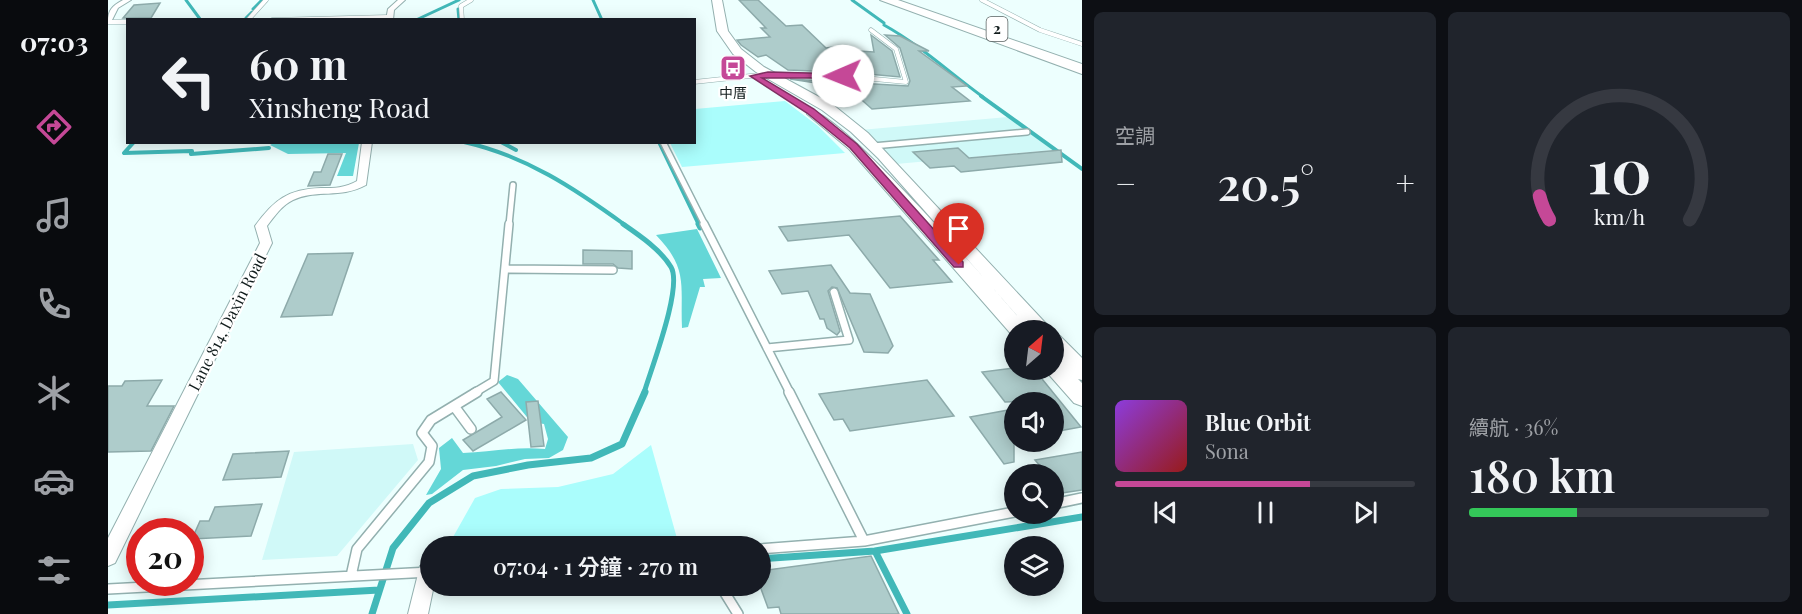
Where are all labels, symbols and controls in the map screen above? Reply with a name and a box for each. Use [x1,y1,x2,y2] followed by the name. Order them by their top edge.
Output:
[986,17,1008,41] road number: 2
[20,23,88,59] text: 07:03
[249,35,347,91] text: 60 m
[150,42,228,120] icon: left
[811,44,875,108] position arrow
[718,53,748,83] bus stop icon: 中厝
[719,83,747,102] place label: 中厝
[249,89,430,125] text: Xinsheng Road
[33,106,75,148] icon: directions
[1115,121,1155,148] text: 空調
[1587,126,1651,210] text: 10
[1218,152,1314,212] text: 20.5°
[1115,160,1136,204] text: −
[1396,160,1415,204] text: +
[33,194,75,236] icon: music
[933,203,984,265] pin
[1593,203,1645,231] text: km/h
[942,212,975,245] icon: arrive
[183,249,270,394] street label: Lane 814, Daxin Road
[33,283,75,325] icon: phone
[1004,320,1064,380] north arrow
[1004,320,1064,596] map controls
[33,372,75,414] icon: climate
[1004,392,1064,452] button: sound
[1205,407,1311,437] text: Blue Orbit
[1469,413,1558,440] text: 續航 · 36%
[1205,437,1249,464] text: Sona
[1469,444,1615,504] text: 180 km
[33,460,75,502] icon: car
[1004,464,1064,524] button: search
[1149,496,1182,529] icon: previous
[1249,496,1282,529] icon: pause
[1349,496,1382,529] icon: next
[126,518,204,596] speed limit sign: 20
[1004,536,1064,596] button: layers
[33,549,75,591] icon: filters
[493,551,698,581] text: 07:04 · 1 分鐘 · 270 m

